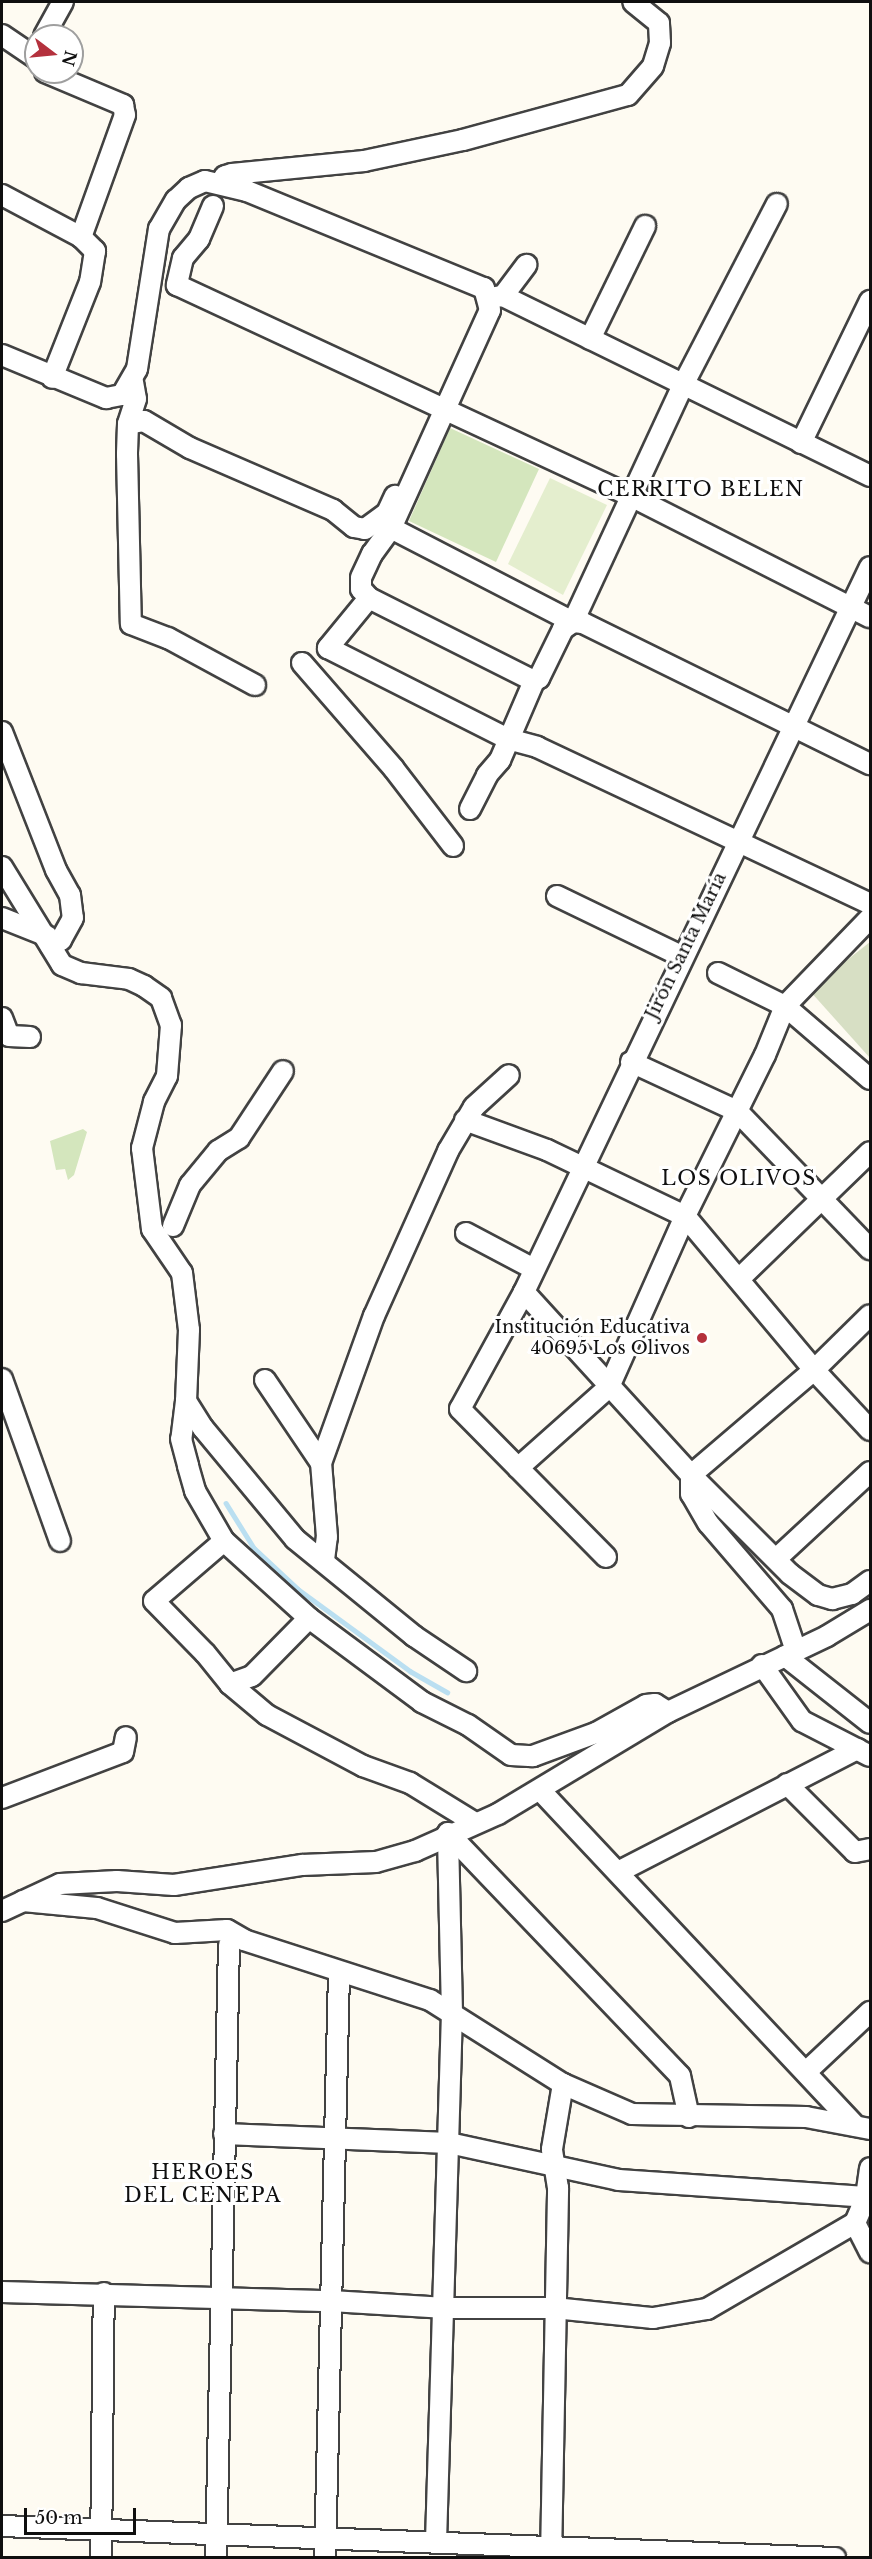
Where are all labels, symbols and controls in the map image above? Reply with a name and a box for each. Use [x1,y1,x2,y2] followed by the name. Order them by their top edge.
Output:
[24,24,84,84] north arrow
[58,48,81,68] text: N
[597,477,805,501] district label: CERRITO BELEN
[641,869,731,1023] street label: Jirón Santa María
[661,1166,817,1190] district label: LOS OLIVOS
[495,1317,690,1360] place label: Institución Educativa 40695 Los Olivos
[695,1331,709,1345] marker: Institución Educativa 40695 Los Olivos
[124,2161,282,2208] district label: HEROES DEL CENEPA
[27,2496,140,2534] scale bar
[35,2507,83,2529] text: 50 m

